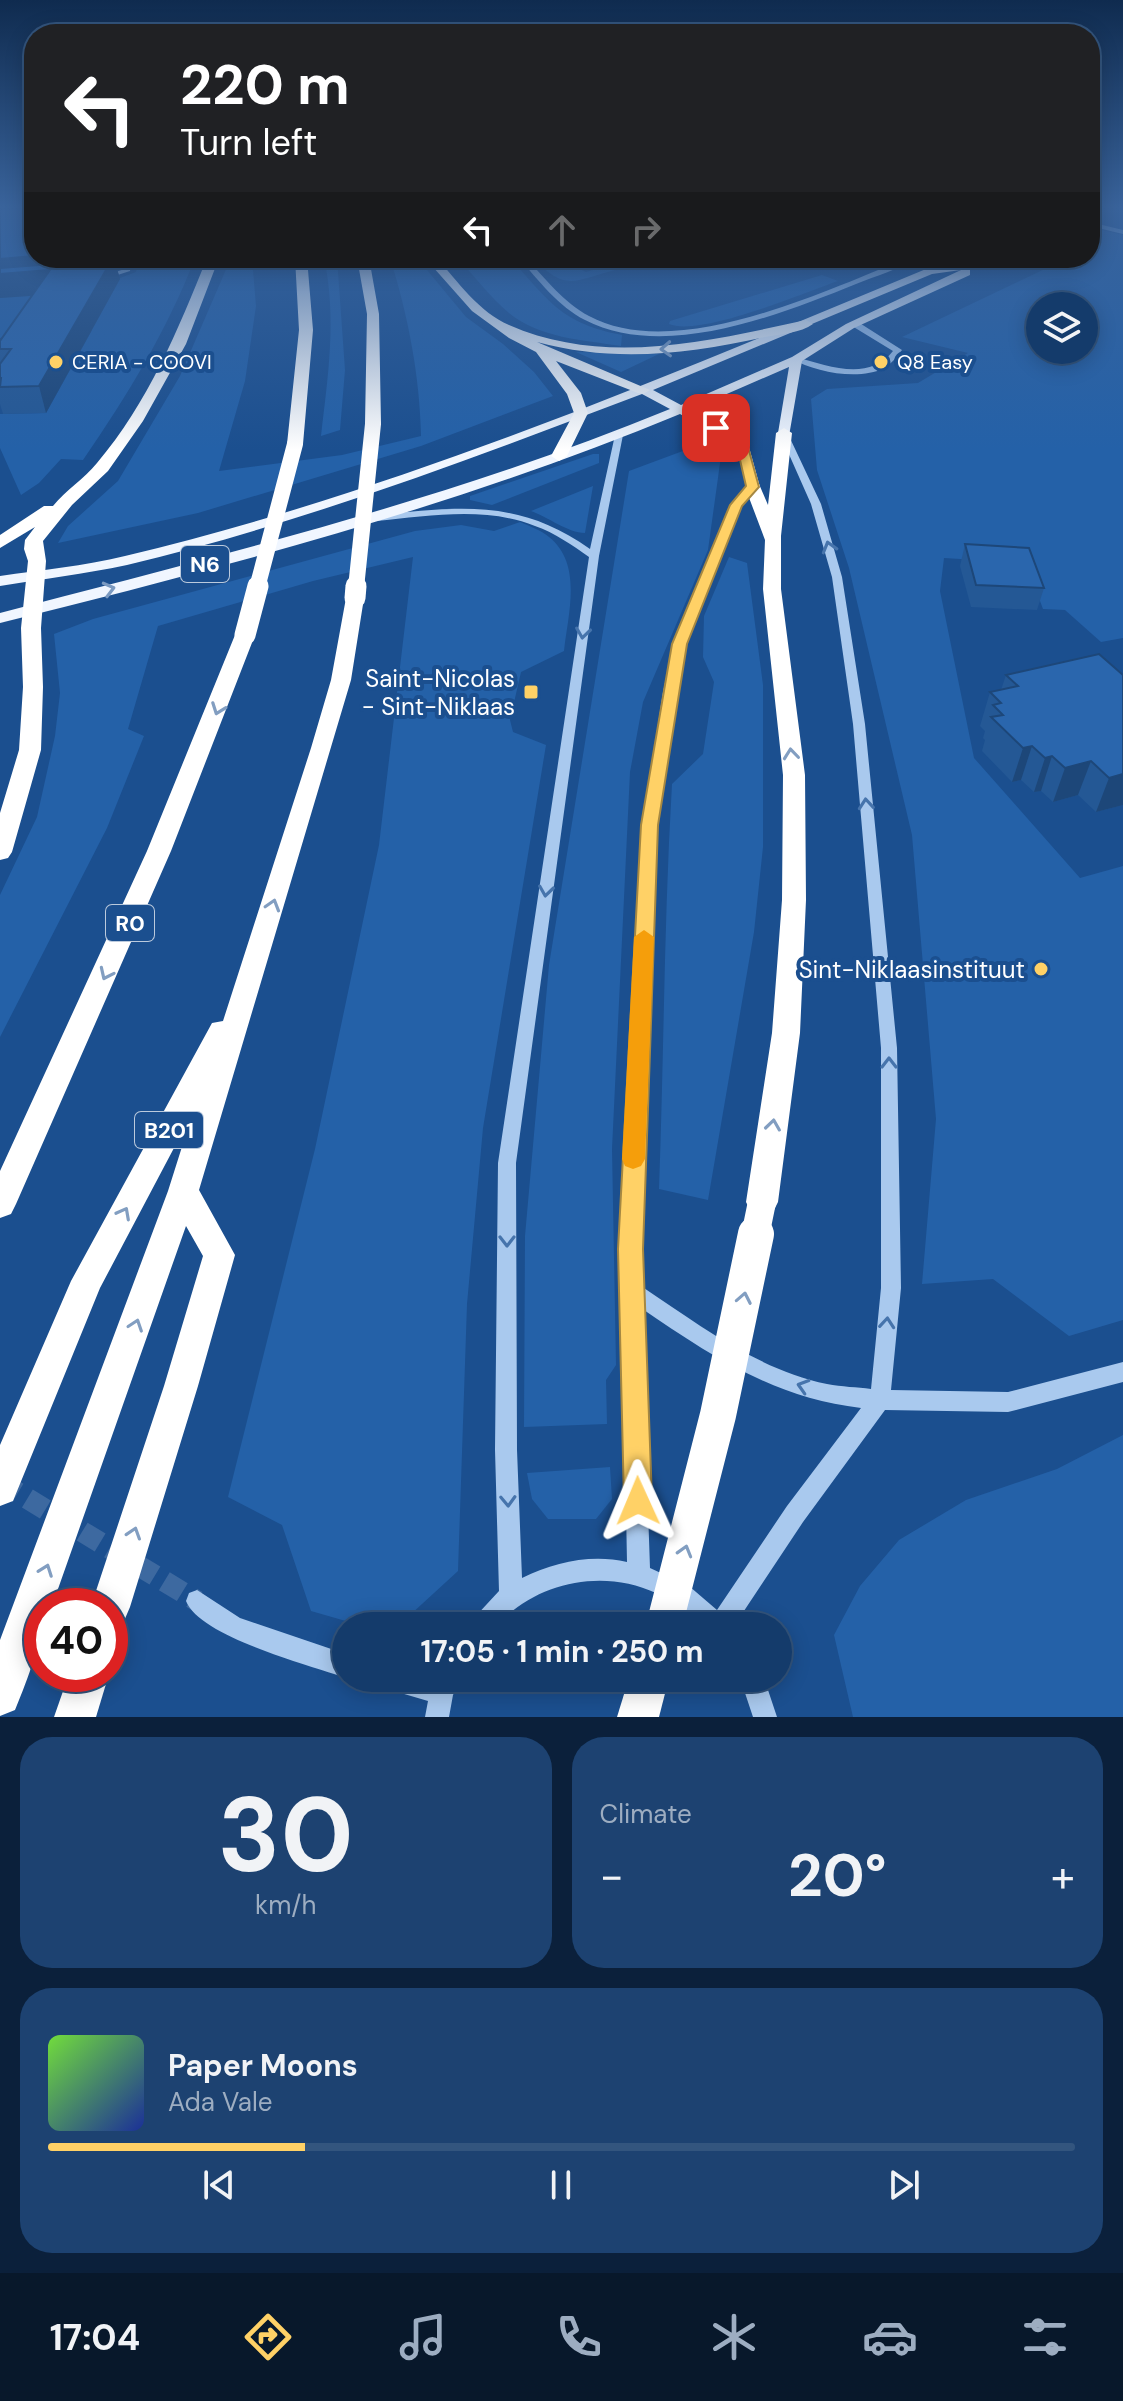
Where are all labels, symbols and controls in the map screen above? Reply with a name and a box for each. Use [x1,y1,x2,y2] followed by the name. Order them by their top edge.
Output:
[180,48,350,121] text: 220 m
[48,56,152,160] icon: left
[180,119,317,166] text: Turn left
[456,208,500,252] icon: left
[540,208,584,252] icon: ahead
[624,208,668,252] icon: right
[1026,292,1098,364] map controls
[1026,292,1098,364] button: layers
[659,341,672,358] one-way arrow
[72,349,212,375] place label: CERIA - COOVI
[897,349,973,375] place label: Q8 Easy
[47,353,65,371] marker: CERIA - COOVI
[872,353,890,371] marker: Q8 Easy
[682,394,750,462] pin
[694,406,738,450] icon: arrive
[821,540,838,554] one-way arrow
[181,546,229,582] road number: N6
[102,582,116,599] one-way arrow
[575,626,592,640] one-way arrow
[362,663,515,722] place label: Saint-Nicolas - Sint-Niklaas
[522,683,540,701] marker: Saint-Nicolas - Sint-Niklaas
[211,701,228,715] one-way arrow
[783,747,800,760] one-way arrow
[858,797,875,810] one-way arrow
[538,884,555,897] one-way arrow
[264,899,280,912] one-way arrow
[106,905,154,941] road number: R0
[799,954,1025,985] place label: Sint-Niklaasinstituut
[1032,960,1050,978] marker: Sint-Niklaasinstituut
[100,966,116,980] one-way arrow
[880,1056,898,1069] one-way arrow
[135,1112,203,1148] road number: B201
[764,1118,781,1132] one-way arrow
[115,1206,130,1221] one-way arrow
[498,1235,516,1248] one-way arrow
[734,1291,751,1305] one-way arrow
[879,1316,896,1329] one-way arrow
[126,1319,142,1333] one-way arrow
[797,1379,811,1395] one-way arrow
[596,1459,680,1543] position arrow
[500,1495,517,1508] one-way arrow
[125,1527,141,1540] one-way arrow
[676,1545,692,1558] one-way arrow
[37,1564,53,1578] one-way arrow
[24,1588,128,1692] speed limit sign: 40
[420,1632,704,1671] text: 17:05 · 1 min · 250 m
[218,1768,354,1903] text: 30
[600,1797,692,1831] text: Climate
[788,1836,886,1915] text: 20°
[600,1847,624,1905] text: −
[1051,1847,1075,1905] text: +
[255,1888,316,1922] text: km/h
[168,2046,358,2085] text: Paper Moons
[168,2085,273,2119] text: Ada Vale
[197,2163,241,2207] icon: previous
[539,2163,583,2207] icon: pause
[882,2163,926,2207] icon: next
[240,2309,296,2365] icon: directions
[395,2309,451,2365] icon: music
[551,2309,607,2365] icon: phone
[706,2309,762,2365] icon: climate
[862,2309,918,2365] icon: car
[1017,2309,1073,2365] icon: filters
[50,2314,140,2361] text: 17:04

